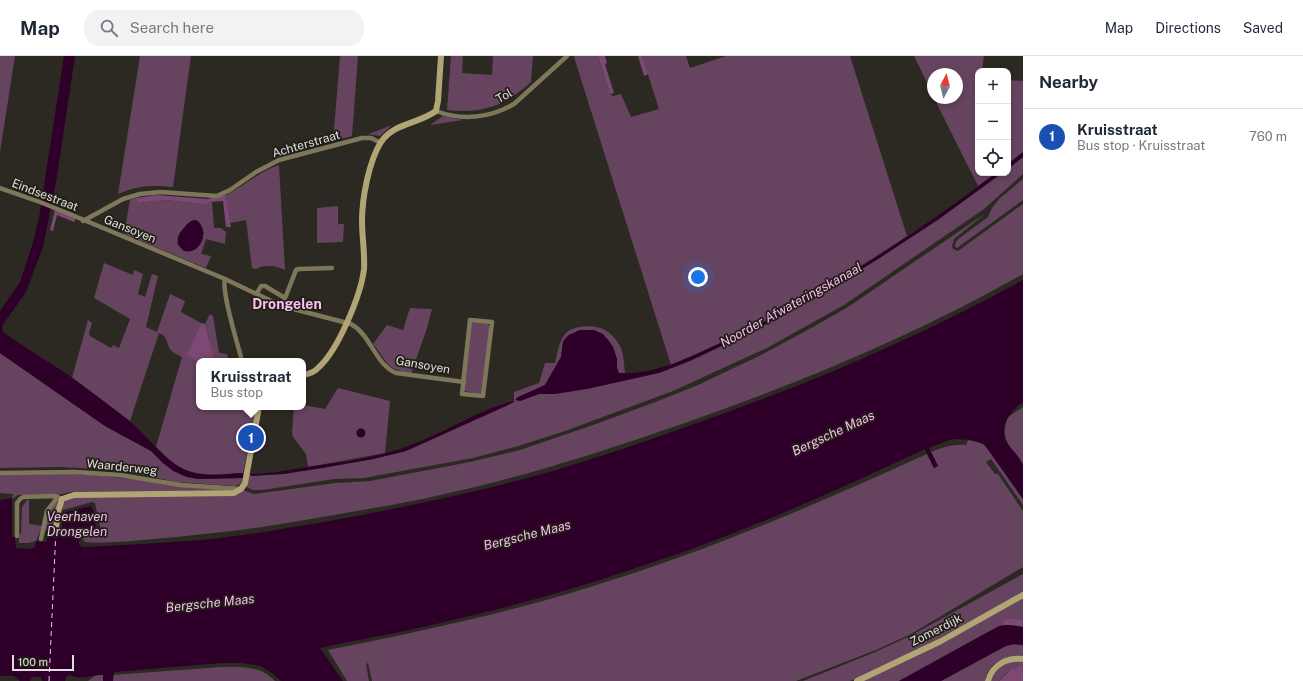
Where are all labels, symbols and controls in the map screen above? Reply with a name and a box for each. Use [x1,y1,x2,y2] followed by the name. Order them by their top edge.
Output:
[84,10,364,46] search box
[20,17,60,39] text: Map
[98,17,120,39] icon: search
[130,19,214,36] text: Search here
[1105,20,1133,36] text: Map
[1155,20,1221,36] text: Directions
[1243,20,1283,36] text: Saved
[927,68,963,104] north arrow
[975,68,1011,176] map controls
[975,68,1011,104] button: +
[1039,72,1098,92] text: Nearby
[493,86,515,106] street label: Tol
[975,104,1011,140] button: −
[1077,121,1158,138] text: Kruisstraat
[270,128,342,160] street label: Achterstraat
[1049,129,1055,144] text: 1
[1249,129,1287,144] text: 760 m
[1077,138,1205,153] text: Bus stop · Kruisstraat
[975,140,1011,176] button: locate
[10,176,80,214] street label: Eindsestraat
[102,212,158,246] street label: Gansoyen
[717,260,865,350] water label: Noorder Afwateringskanaal
[688,267,708,287] your location
[252,296,322,312] district label: Drongelen
[395,353,451,377] street label: Gansoyen
[196,358,306,410] popup
[211,368,291,385] text: Kruisstraat
[211,385,263,400] text: Bus stop
[789,407,877,459] water label: Bergsche Maas
[238,423,264,453] pin: 1
[86,456,158,478] street label: Waarderweg
[46,509,108,539] water label: Veerhaven Drongelen
[482,517,572,553] water label: Bergsche Maas
[165,591,255,615] water label: Bergsche Maas
[908,611,964,649] street label: Zomerdijk
[12,653,74,672] scale bar
[18,656,48,668] text: 100 m

